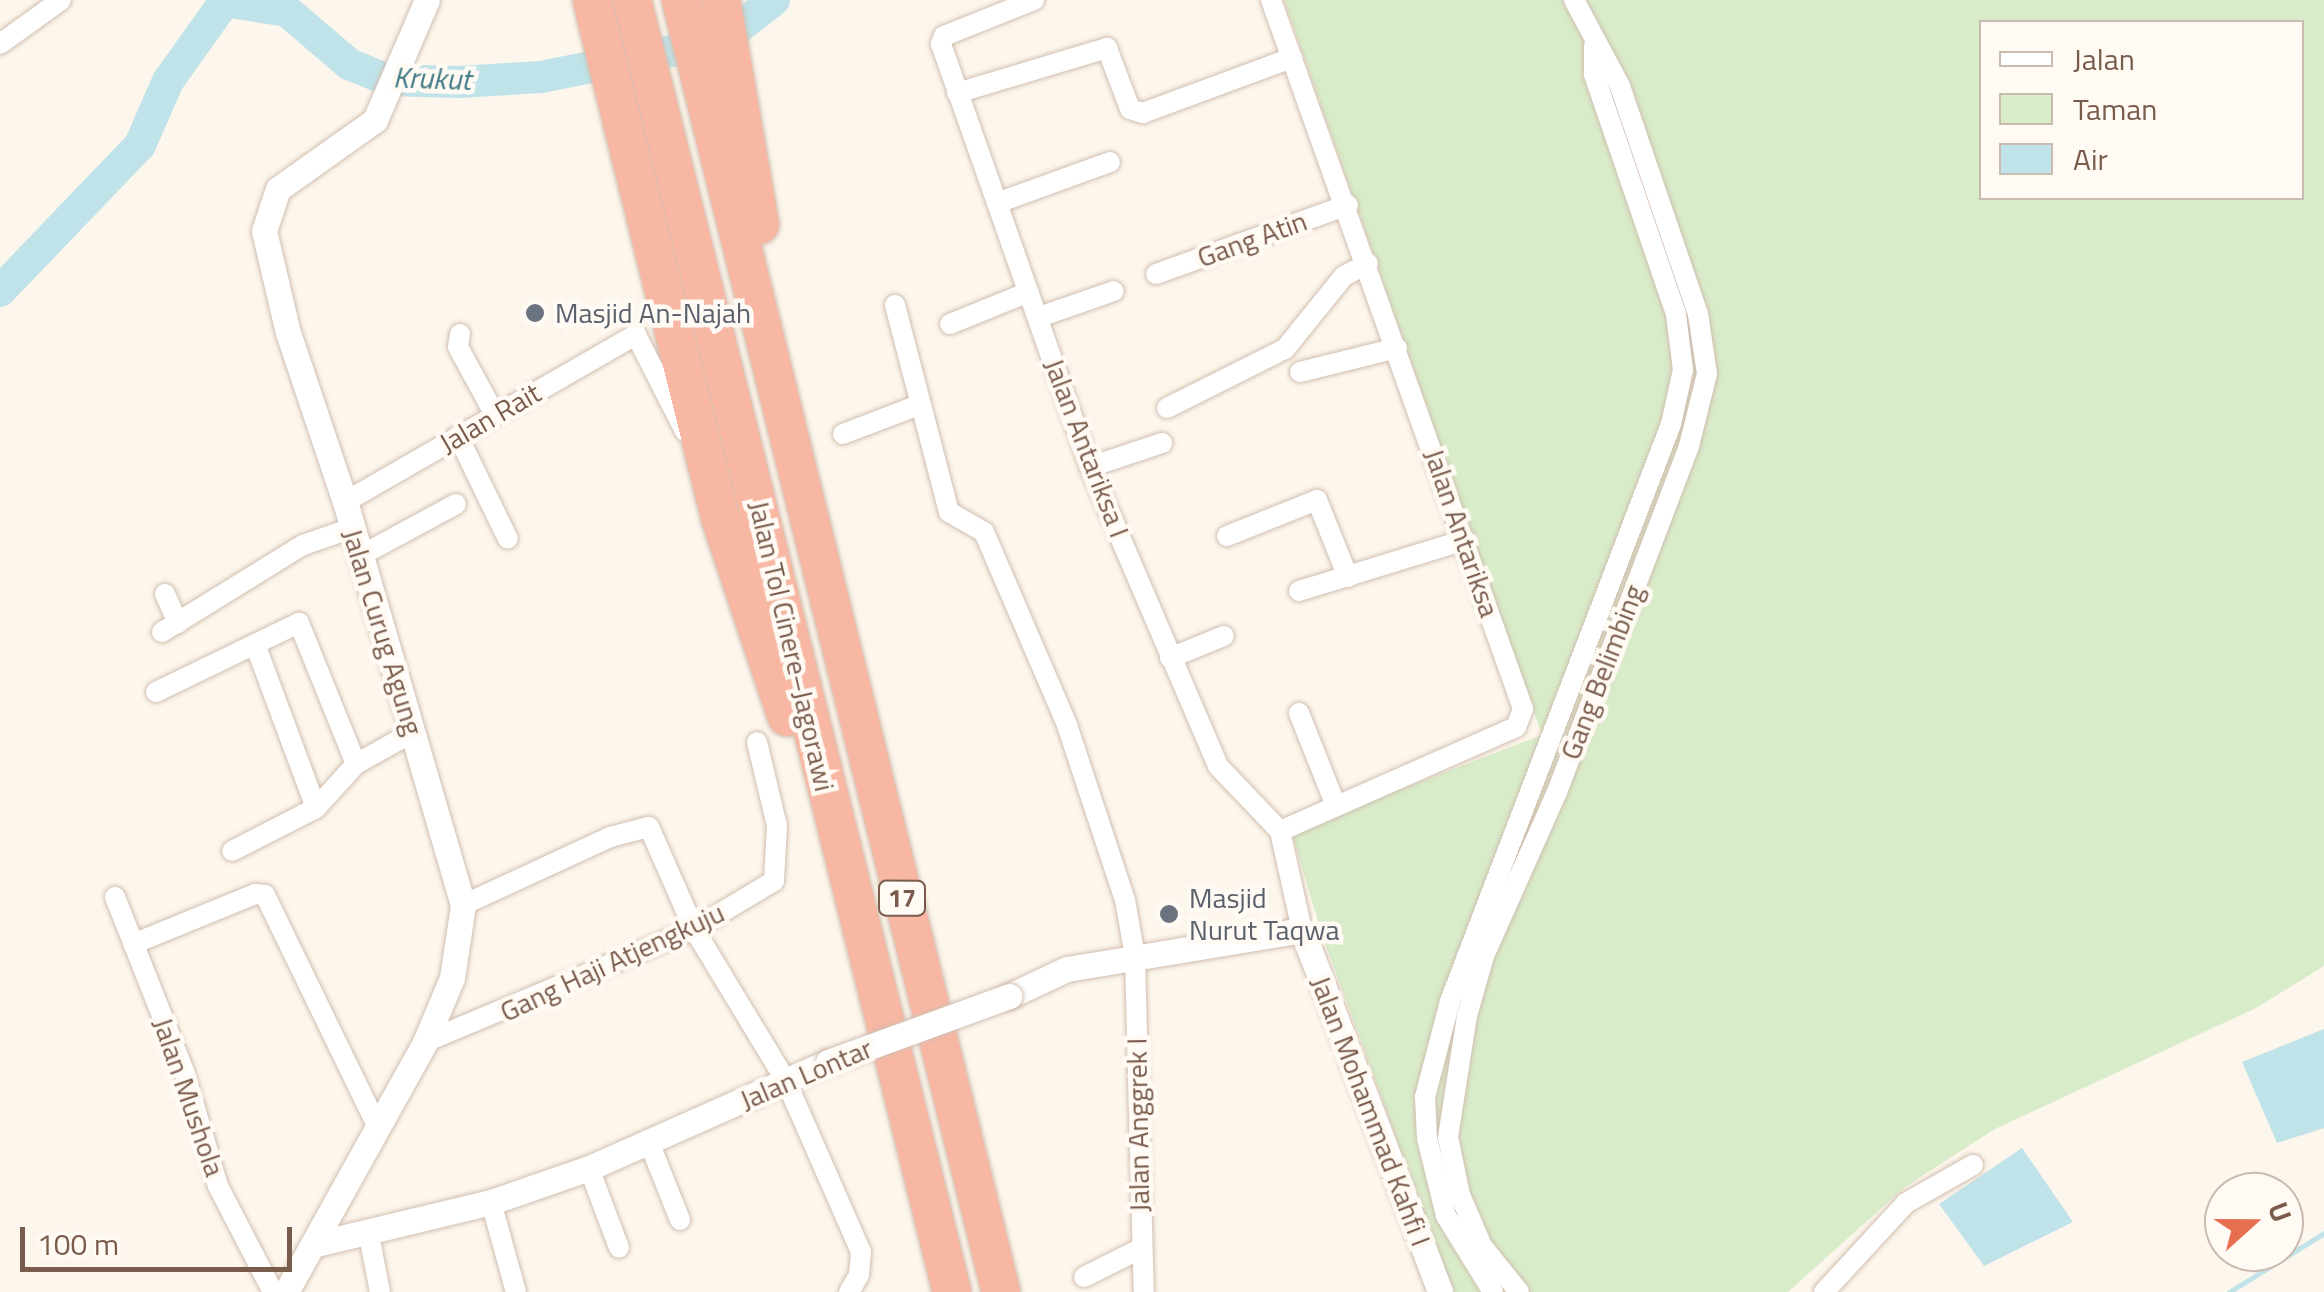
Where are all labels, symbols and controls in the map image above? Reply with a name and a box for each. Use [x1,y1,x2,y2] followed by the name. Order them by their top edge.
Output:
[1979,20,2304,200] legend
[2073,36,2135,82] text: Jalan
[392,59,472,97] water label: Krukut
[2073,86,2157,132] text: Taman
[2073,136,2108,182] text: Air
[1193,204,1311,274] street label: Gang Atin
[555,296,751,330] place label: Masjid An-Najah
[524,302,546,324] marker: Masjid An-Najah
[1038,354,1136,542] street label: Jalan Antariksa I
[434,376,546,460] street label: Jalan Rait
[1418,445,1506,621] street label: Jalan Antariksa
[742,498,842,794] street label: Jalan Tol Cinere–Jagorawi
[336,525,430,739] street label: Jalan Curug Agung
[1553,580,1651,764] street label: Gang Belimbing
[877,878,927,918] road number: 17
[1189,881,1340,947] place label: Masjid Nurut Taqwa
[495,895,729,1029] street label: Gang Haji Atjengkuju
[1158,903,1180,925] marker: Masjid Nurut Taqwa
[1304,971,1438,1251] street label: Jalan Mohammad Kahfi I
[146,1013,232,1181] street label: Jalan Mushola
[735,1031,877,1117] street label: Jalan Lontar
[1120,1038,1156,1212] street label: Jalan Anggrek I
[2204,1172,2304,1272] north arrow
[2257,1196,2304,1228] text: U
[25,1207,298,1269] scale bar
[37,1221,119,1267] text: 100 m

